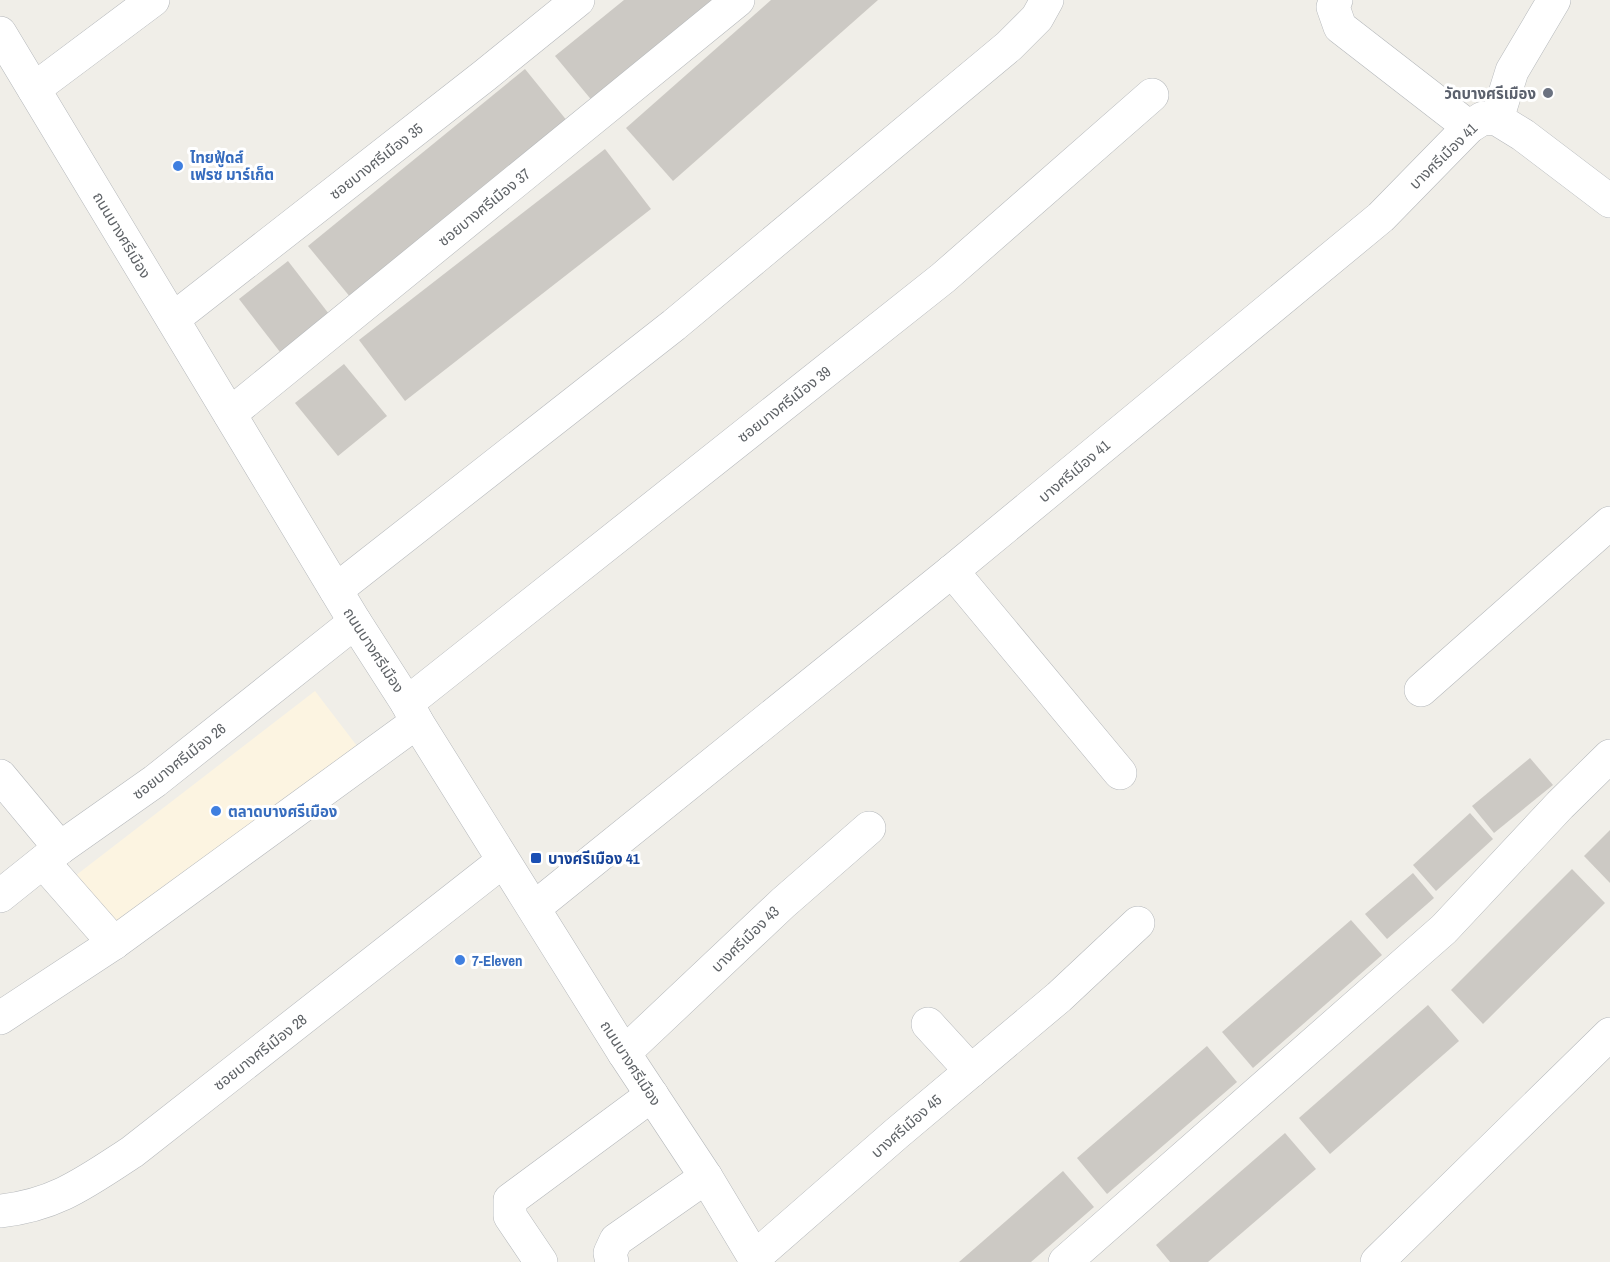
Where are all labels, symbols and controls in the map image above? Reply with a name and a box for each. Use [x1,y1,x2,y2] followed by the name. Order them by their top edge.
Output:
[1444,83,1536,104] place label: วัดบางศรีเมือง
[1541,86,1555,100] marker: วัดบางศรีเมือง
[325,118,427,204] street label: ซอยบางศรีเมือง 35
[1404,118,1482,194] street label: บางศรีเมือง 41
[190,147,274,185] place label: ไทยฟู้ดส์ เฟรซ มาร์เก็ต
[171,159,185,173] marker: ไทยฟู้ดส์ เฟรซ มาร์เก็ต
[433,163,535,251] street label: ซอยบางศรีเมือง 37
[88,188,156,282] street label: ถนนบางศรีเมือง
[733,361,835,447] street label: ซอยบางศรีเมือง 39
[1034,435,1114,507] street label: บางศรีเมือง 41
[339,603,409,697] street label: ถนนบางศรีเมือง
[128,718,230,804] street label: ซอยบางศรีเมือง 26
[228,801,337,822] place label: ตลาดบางศรีเมือง
[209,804,223,818] marker: ตลาดบางศรีเมือง
[548,848,640,869] place label: บางศรีเมือง 41
[529,851,543,865] marker: บางศรีเมือง 41
[706,901,784,977] street label: บางศรีเมือง 43
[472,950,523,971] place label: 7-Eleven
[453,953,467,967] marker: 7-Eleven
[209,1009,311,1095] street label: ซอยบางศรีเมือง 28
[596,1016,666,1110] street label: ถนนบางศรีเมือง
[866,1089,946,1163] street label: บางศรีเมือง 45

